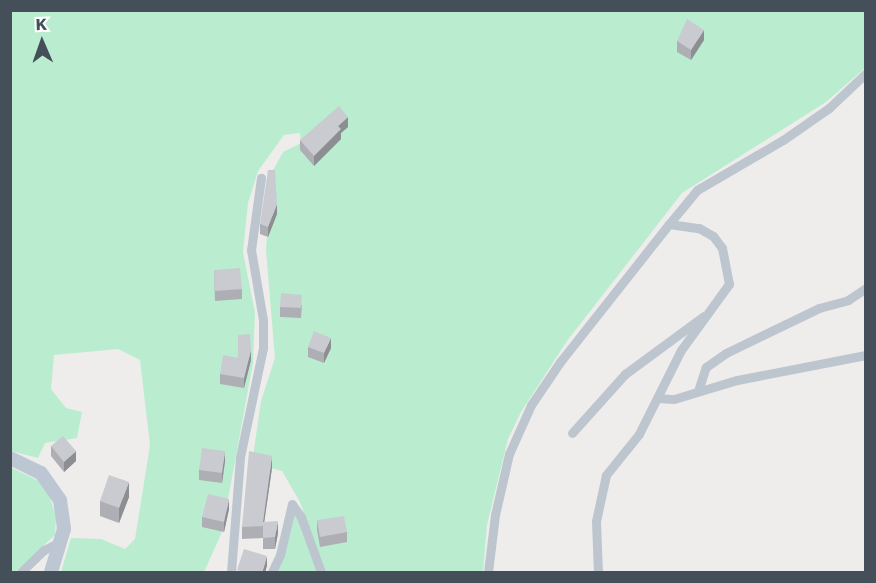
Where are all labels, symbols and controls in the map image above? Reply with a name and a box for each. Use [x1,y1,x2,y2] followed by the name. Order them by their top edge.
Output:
[12,12,72,72] north arrow
[35,14,48,34] text: K

